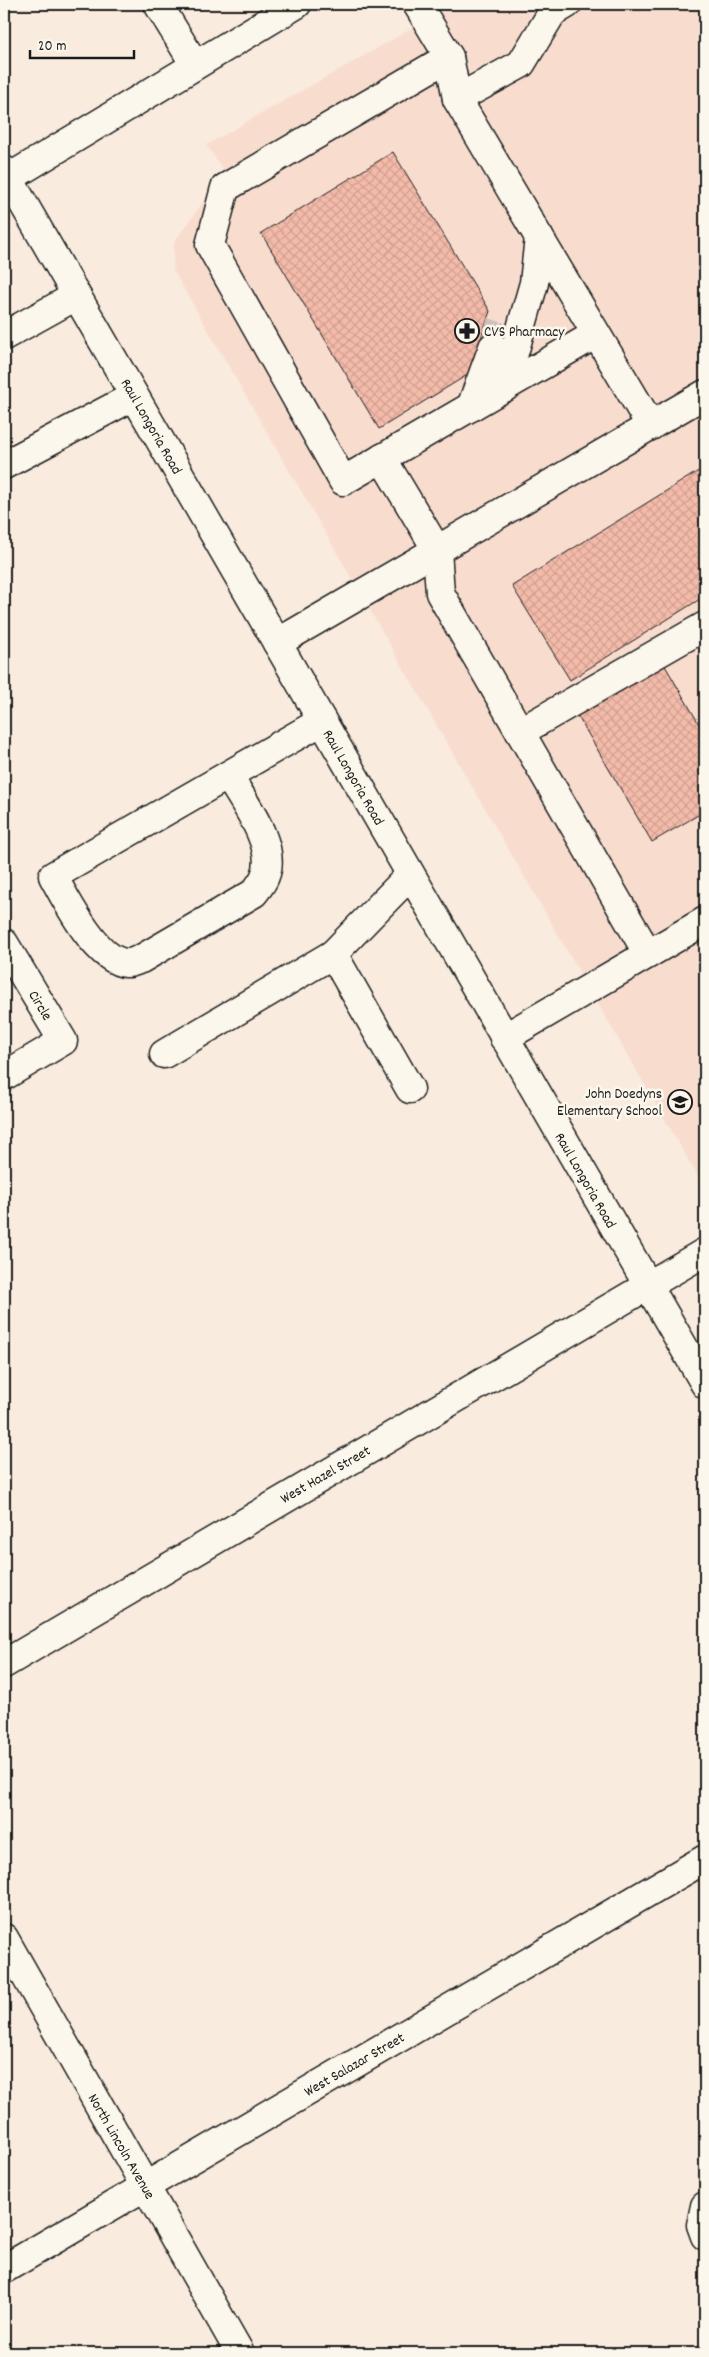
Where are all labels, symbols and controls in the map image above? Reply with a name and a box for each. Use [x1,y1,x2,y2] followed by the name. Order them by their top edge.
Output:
[30,28,134,60] scale bar
[38,36,66,58] text: 20 m
[454,318,480,344] pharmacy icon: CVS Pharmacy
[484,322,565,344] place label: CVS Pharmacy
[114,375,187,479] street label: Raul Longoria Road
[316,726,389,830] street label: Raul Longoria Road
[22,987,57,1026] street label: Circle
[557,1084,662,1123] place label: John Doedyns Elementary School
[667,1089,693,1115] school or university icon: John Doedyns Elementary School
[548,1129,621,1233] street label: Raul Longoria Road
[277,1441,376,1511] street label: West Hazel Street
[301,2028,410,2103] street label: West Salazar Street
[81,2090,160,2204] street label: North Lincoln Avenue

